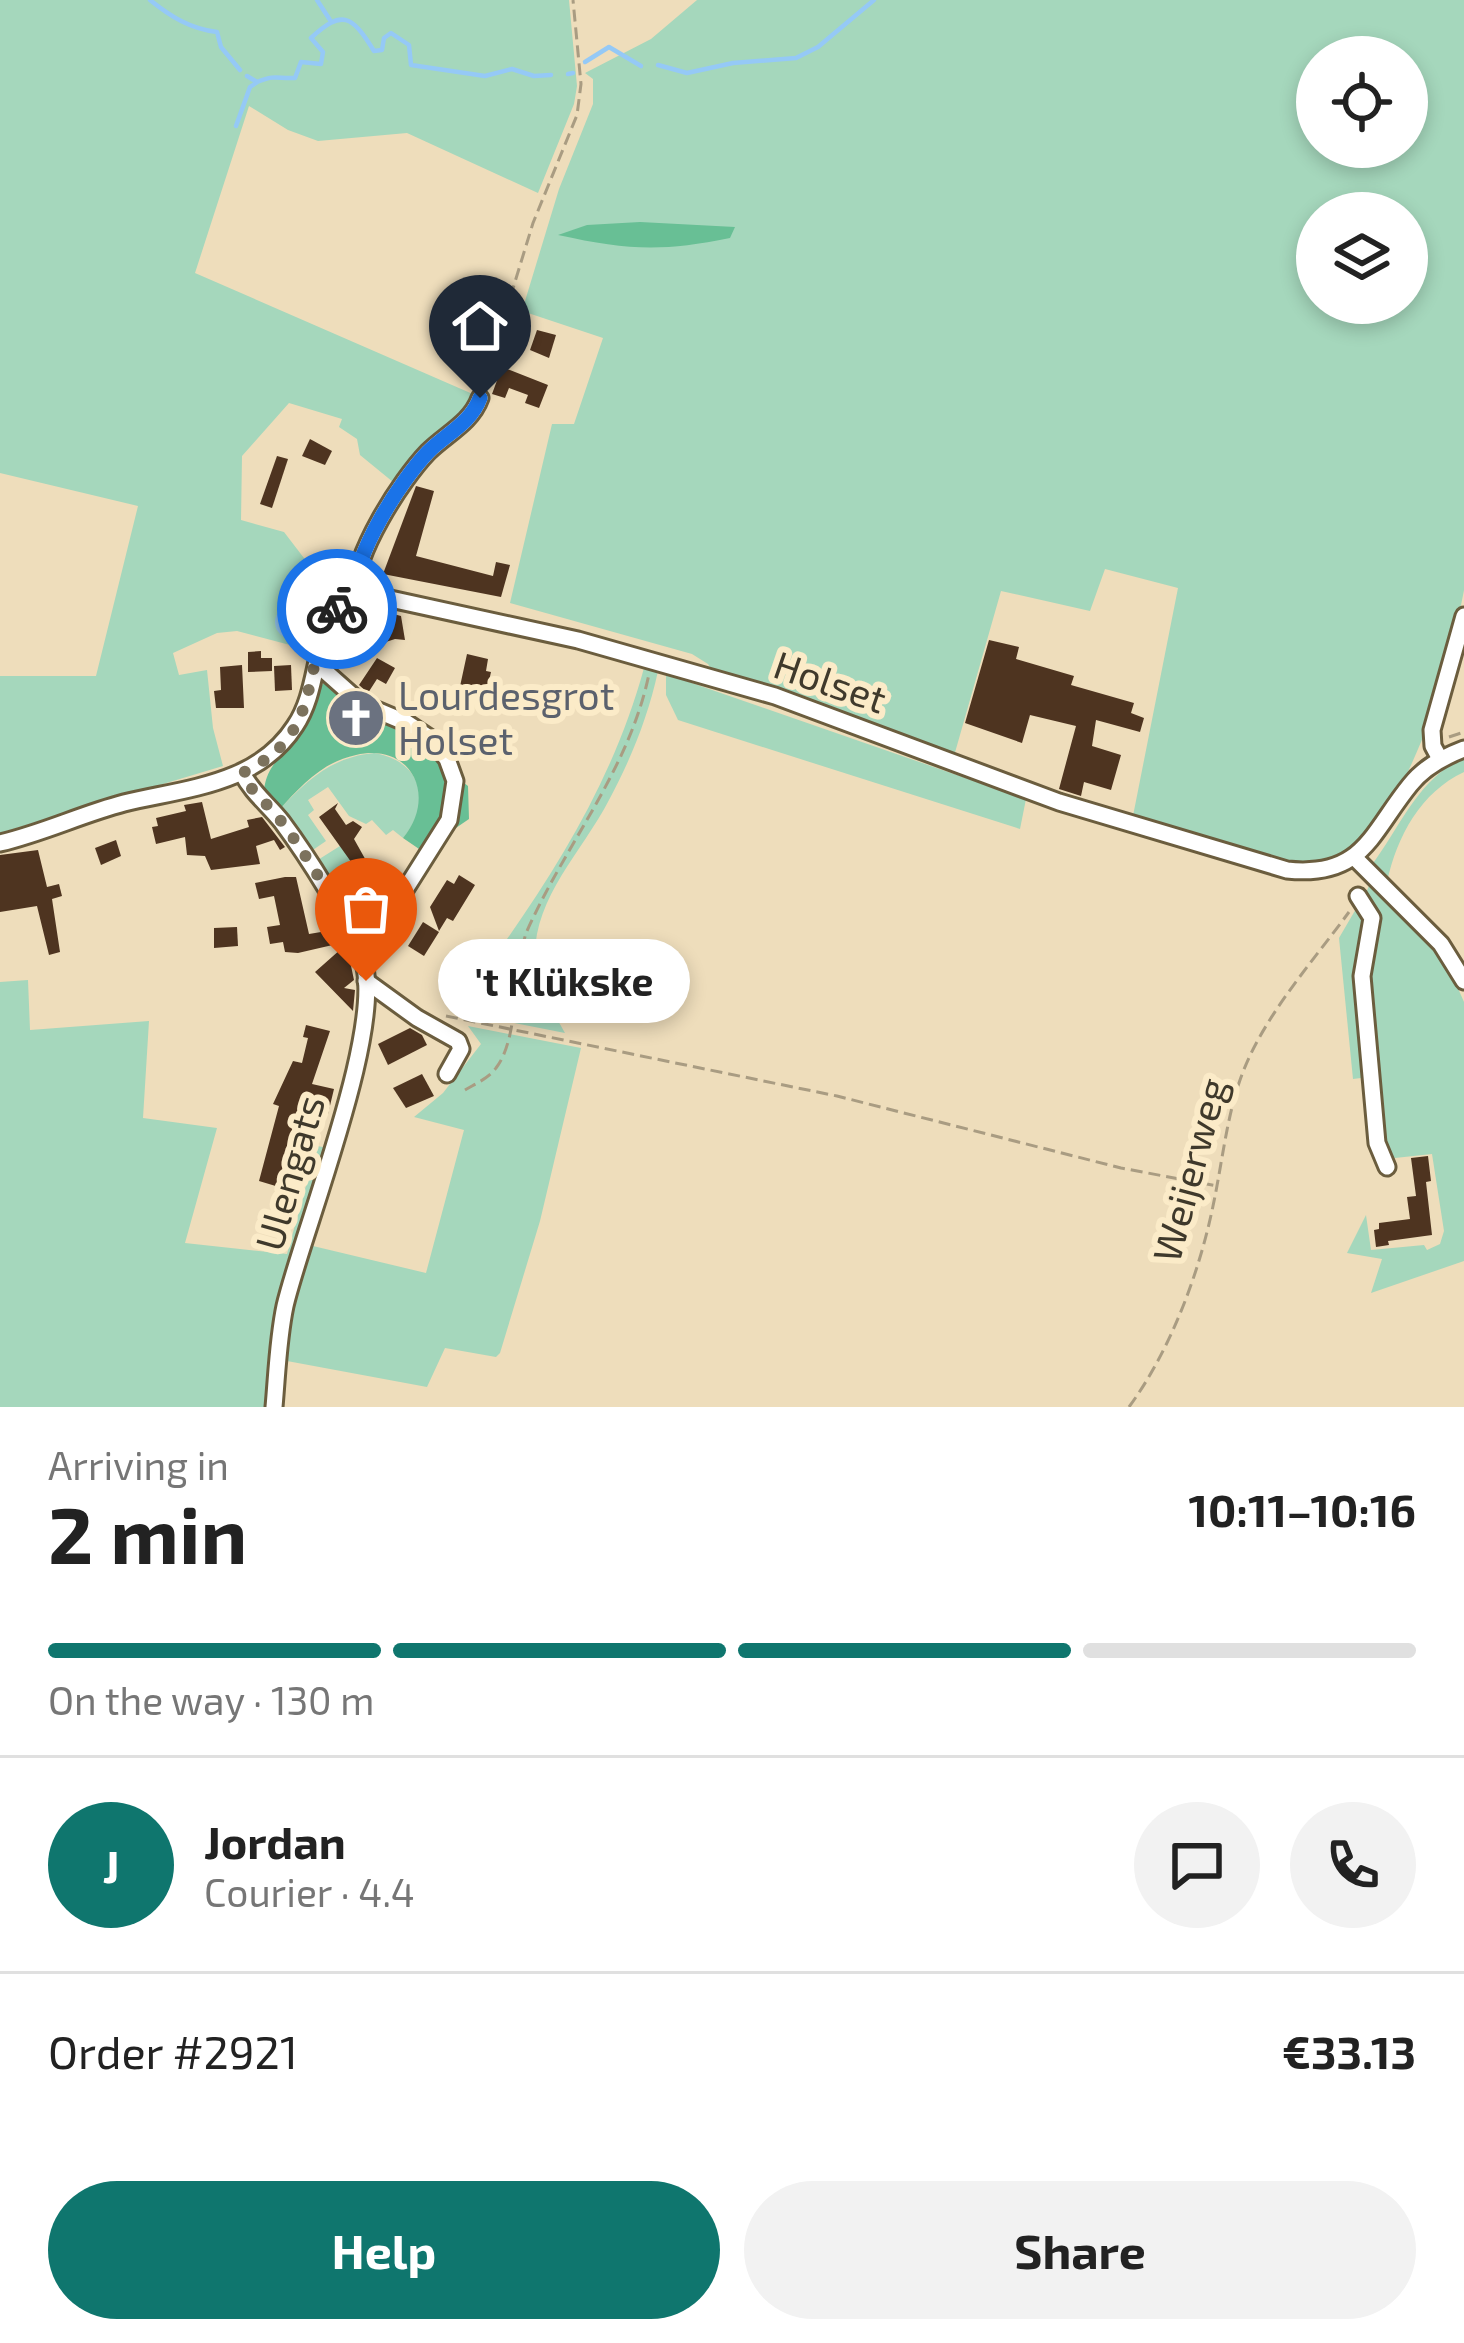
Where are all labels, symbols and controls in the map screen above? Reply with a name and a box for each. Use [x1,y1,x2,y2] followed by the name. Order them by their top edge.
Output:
[1296,36,1428,324] map controls
[1296,36,1428,168] button: locate
[1296,192,1428,324] button: layers
[429,275,531,398] pin
[447,293,513,359] icon: home
[277,549,397,669] courier
[304,576,370,642] icon: bike
[768,640,893,722] street label: Holset
[398,671,615,763] place label: Lourdesgrot Holset
[325,687,387,749] church icon: Lourdesgrot Holset
[315,858,417,981] pin
[333,876,399,942] icon: bag
[438,939,690,1023] callout: 't Klükske
[475,957,653,1004] text: 't Klükske
[1142,1073,1236,1266] street label: Weijerweg
[244,1090,333,1255] street label: Ulengats
[48,1441,229,1488] text: Arriving in
[1189,1482,1416,1536] text: 10:11–10:16
[48,1486,247,1580] text: 2 min
[48,1676,374,1723] text: On the way · 130 m
[1134,1802,1260,1928] button: chat
[1290,1802,1416,1928] button: phone
[204,1814,346,1868] text: Jordan
[103,1838,119,1892] text: J
[204,1868,415,1915] text: Courier · 4.4
[48,2024,298,2078] text: Order #2921
[1282,2024,1416,2078] text: €33.13
[48,2181,720,2319] button: Help
[744,2181,1416,2319] button: Share

